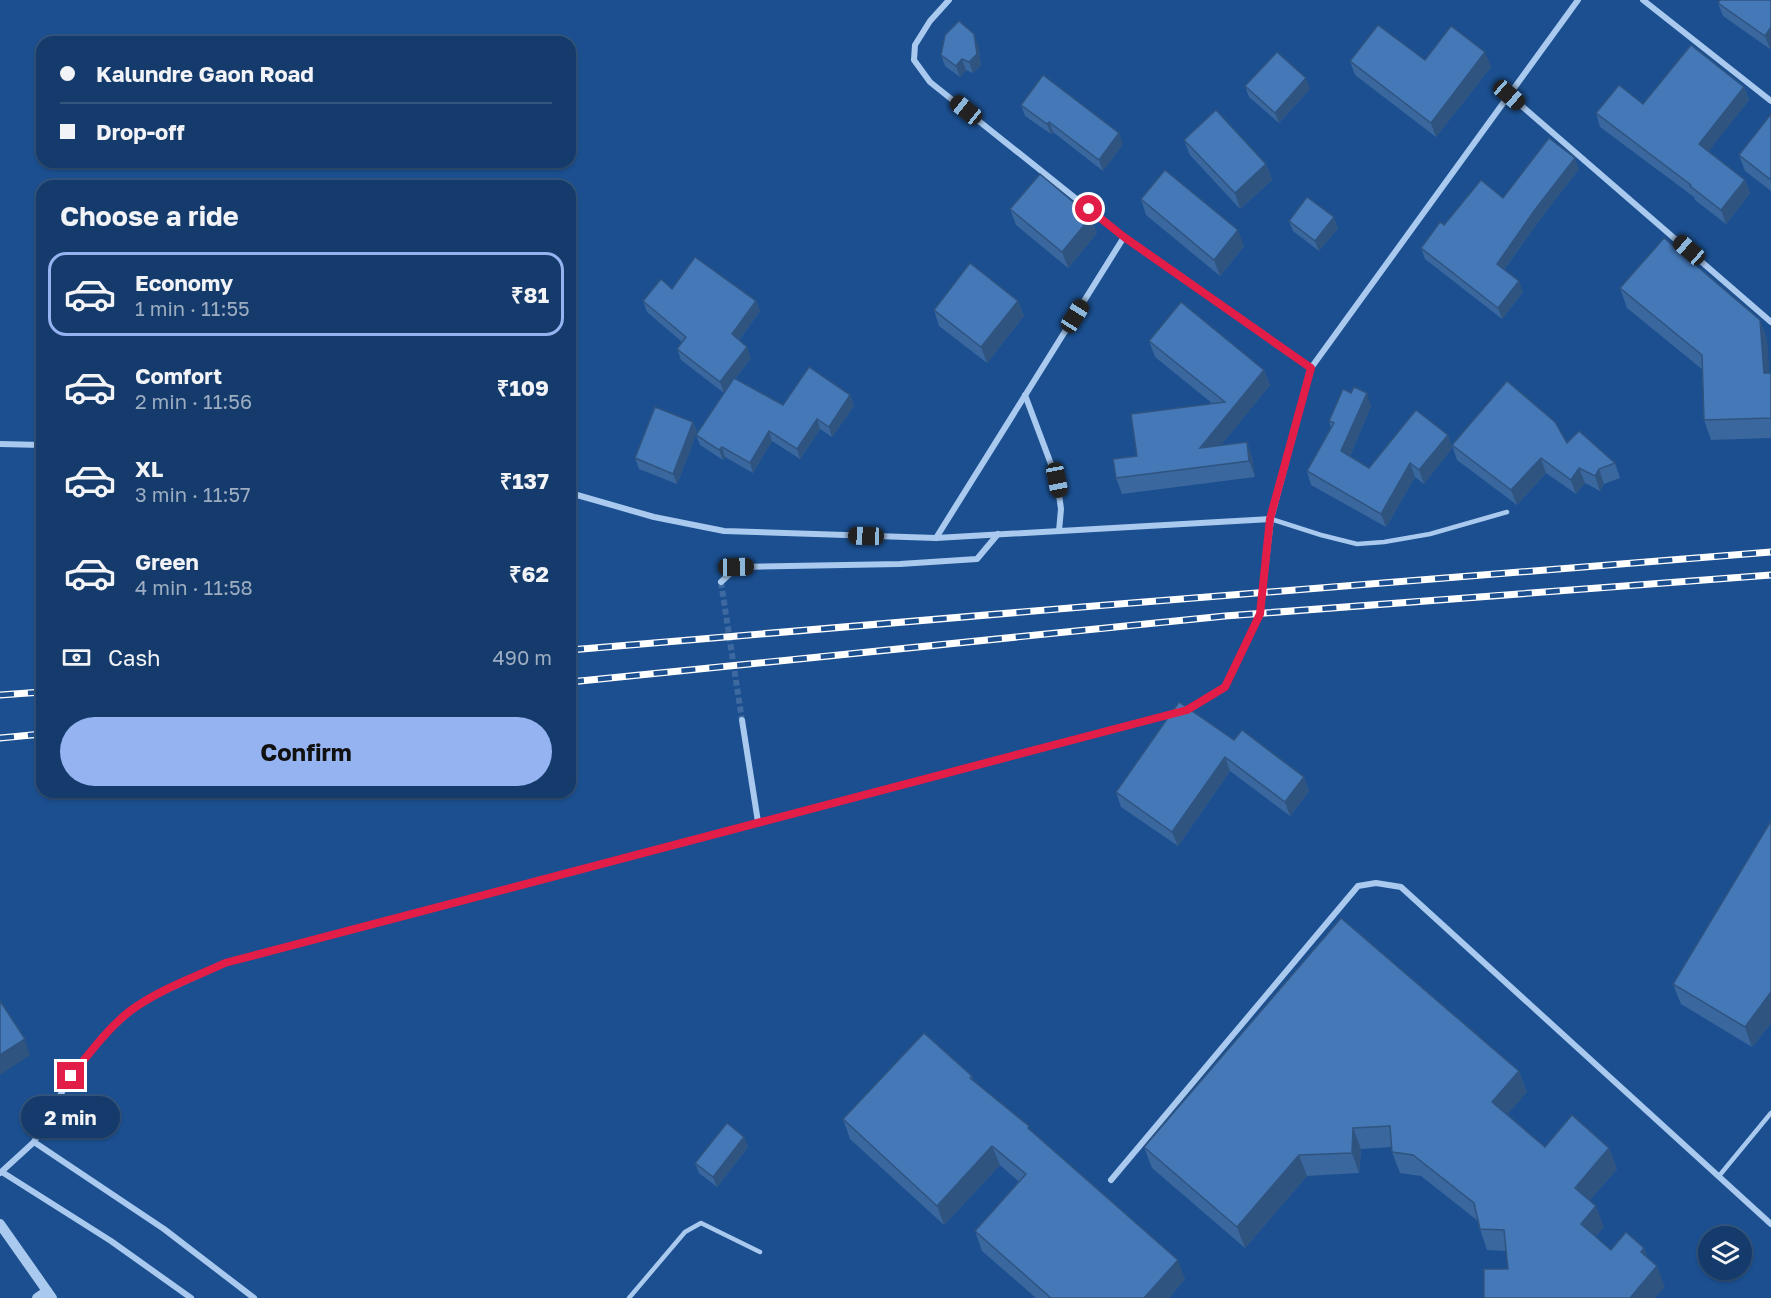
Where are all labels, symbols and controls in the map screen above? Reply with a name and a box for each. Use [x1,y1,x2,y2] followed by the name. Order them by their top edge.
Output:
[96,60,314,87] text: Kalundre Gaon Road
[1490,76,1528,114] car
[946,92,986,128] car
[96,118,185,145] text: Drop-off
[1075,195,1102,222] route start
[60,200,239,232] text: Choose a ride
[1670,231,1708,269] car
[63,267,117,321] icon: car
[135,269,233,296] text: Economy
[511,281,549,308] text: ₹81
[135,296,250,320] text: 1 min · 11:55
[1058,296,1092,336] car
[63,360,117,414] icon: car
[135,362,222,389] text: Comfort
[497,374,549,401] text: ₹109
[135,389,252,413] text: 2 min · 11:56
[63,453,117,507] icon: car
[135,455,163,482] text: XL
[1045,461,1069,499] car
[500,467,549,494] text: ₹137
[135,482,251,506] text: 3 min · 11:57
[848,526,884,546] car
[63,546,117,600] icon: car
[135,548,199,575] text: Green
[718,558,754,576] car
[509,560,549,587] text: ₹62
[135,575,253,599] text: 4 min · 11:58
[60,641,93,674] icon: cash
[108,644,161,671] text: Cash
[493,645,552,669] text: 490 m
[60,717,552,786] button: Confirm
[57,1062,84,1089] route end
[22,1097,121,1139] callout: 2 min
[44,1105,97,1129] text: 2 min
[1698,1226,1752,1280] map controls
[1698,1226,1752,1280] button: layers

